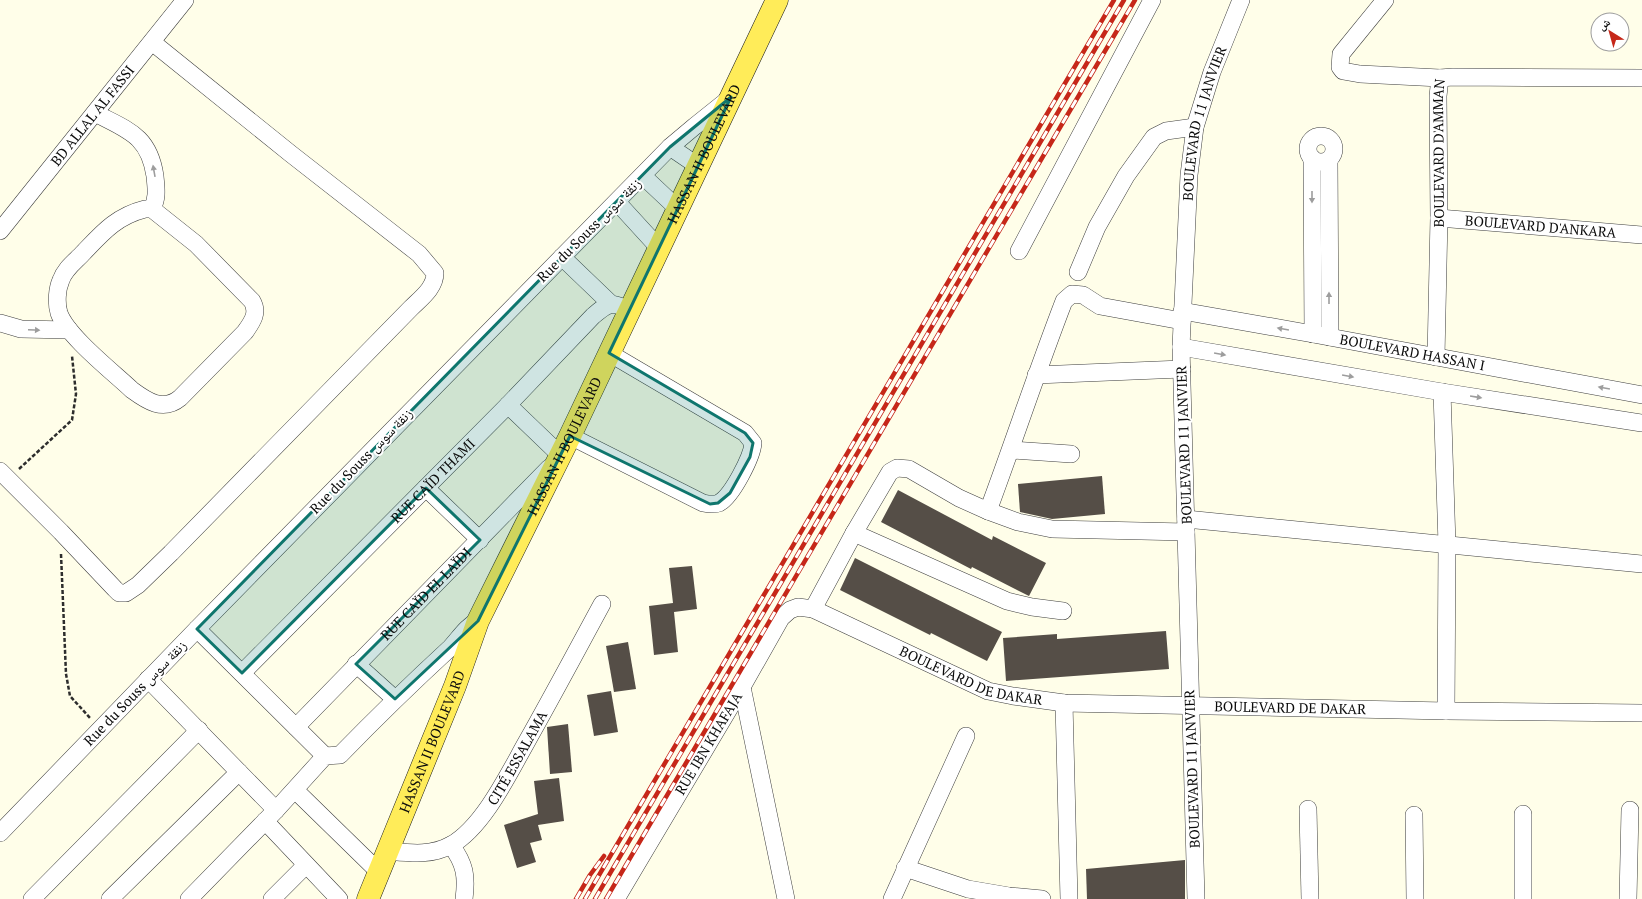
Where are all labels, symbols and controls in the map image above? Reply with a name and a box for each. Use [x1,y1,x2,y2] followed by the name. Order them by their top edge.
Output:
[1590,12,1630,52] north arrow
[1595,15,1614,34] text: ش
[1178,43,1230,201] street label: BOULEVARD 11 JANVIER
[46,61,138,169] street label: BD ALLAL AL FASSI
[1428,78,1449,228] street label: BOULEVARD D'AMMAN
[662,81,745,226] street label: HASSAN II BOULEVARD
[151,165,157,177] one-way arrow
[533,174,645,286] street label: Rue du Souss زنقة سوس
[1309,191,1315,204] one-way arrow
[1464,210,1618,242] street label: BOULEVARD D'ANKARA
[1326,292,1333,304] one-way arrow
[1277,325,1289,331] one-way arrow
[28,327,41,333] one-way arrow
[1338,329,1487,375] street label: BOULEVARD HASSAN I
[1214,351,1226,357] one-way arrow
[1171,365,1196,525] street label: BOULEVARD 11 JANVIER
[522,373,606,519] street label: HASSAN II BOULEVARD
[1342,373,1354,379] one-way arrow
[1598,384,1610,390] one-way arrow
[1470,394,1482,400] one-way arrow
[305,404,416,518] street label: Rue du Souss زنقة سوس
[386,434,479,527] street label: RUE CAÏD THAMI
[376,543,475,644] street label: RUE CAÏD EL LAÏDI
[79,636,190,750] street label: Rue du Souss زنقة سوس
[897,641,1044,709] street label: BOULEVARD DE DAKAR
[394,668,469,815] street label: HASSAN II BOULEVARD
[670,688,746,798] street label: RUE IBN KHAFAJA
[1179,689,1204,849] street label: BOULEVARD 11 JANVIER
[1214,696,1366,718] street label: BOULEVARD DE DAKAR
[482,707,551,809] street label: CITÉ ESSALAMA

